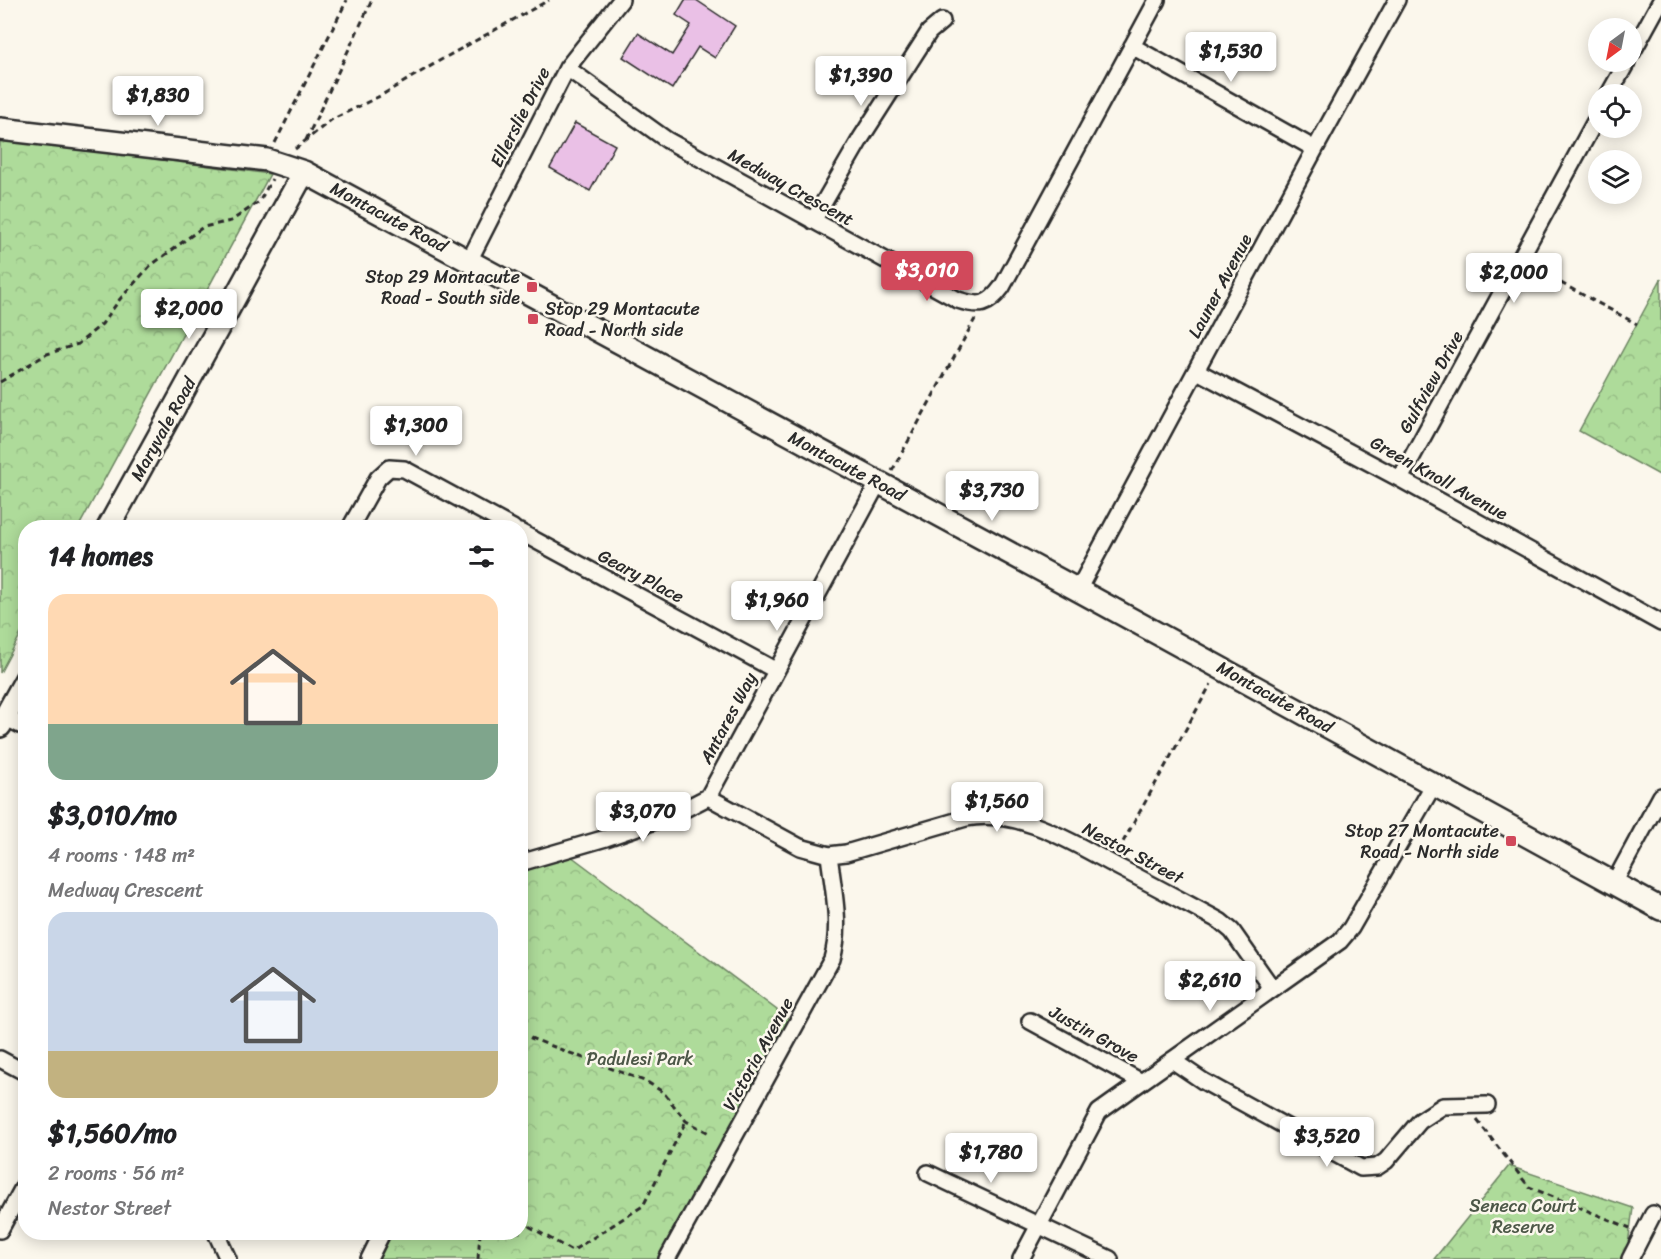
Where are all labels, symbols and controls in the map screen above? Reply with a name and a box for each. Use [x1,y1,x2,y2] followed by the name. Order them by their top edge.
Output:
[1588,18,1642,72] north arrow
[1588,18,1642,204] map controls
[1182,32,1280,83] pin: $1,530
[1199,34,1263,69] text: $1,530
[812,56,910,107] pin: $1,390
[829,58,893,93] text: $1,390
[481,61,559,173] street label: Ellerslie Drive
[109,76,207,127] pin: $1,830
[126,78,190,113] text: $1,830
[1588,84,1642,138] button: locate
[722,139,860,235] street label: Medway Crescent
[1588,150,1642,204] button: layers
[324,172,455,262] street label: Montacute Road
[1179,227,1261,344] street label: Launer Avenue
[878,251,976,302] pin: $3,010
[895,253,959,288] text: $3,010
[1465,253,1563,304] pin: $2,000
[1480,255,1548,290] text: $2,000
[365,261,520,314] place label: Stop 29 Montacute Road - South side
[525,280,539,294] marker: Stop 29 Montacute Road - South side
[140,289,238,340] pin: $2,000
[155,291,223,326] text: $2,000
[545,293,700,346] place label: Stop 29 Montacute Road - North side
[526,312,540,326] marker: Stop 29 Montacute Road - North side
[1389,325,1473,439] street label: Gulfview Drive
[121,370,206,487] street label: Maryvale Road
[367,406,465,457] pin: $1,300
[384,408,448,443] text: $1,300
[782,421,913,511] street label: Montacute Road
[1364,427,1514,529] street label: Green Knoll Avenue
[943,471,1041,522] pin: $3,730
[960,473,1024,508] text: $3,730
[48,533,153,579] text: 14 homes
[465,540,498,573] icon: filters
[592,540,690,612] street label: Geary Place
[728,581,826,632] pin: $1,960
[745,583,809,618] text: $1,960
[219,633,327,741] icon: home
[1211,652,1341,743] street label: Montacute Road
[690,666,766,771] street label: Antares Way
[948,782,1046,833] pin: $1,560
[965,784,1029,819] text: $1,560
[48,792,177,838] text: $3,010/mo
[594,792,692,843] pin: $3,070
[610,794,676,829] text: $3,070
[1077,813,1190,893] street label: Nestor Street
[1345,815,1499,868] place label: Stop 27 Montacute Road - North side
[1504,834,1518,848] marker: Stop 27 Montacute Road - North side
[48,838,195,873] text: 4 rooms · 148 m²
[48,873,204,908] text: Medway Crescent
[219,951,327,1059] icon: home
[1161,961,1259,1012] pin: $2,610
[1179,963,1241,998] text: $2,610
[714,991,802,1117] street label: Victoria Avenue
[1042,996,1145,1072] street label: Justin Grove
[587,1043,694,1075] park label: Padulesi Park
[48,1110,177,1156] text: $1,560/mo
[1278,1117,1376,1168] pin: $3,520
[1294,1119,1360,1154] text: $3,520
[942,1133,1040,1184] pin: $1,780
[959,1135,1023,1170] text: $1,780
[48,1156,185,1191] text: 2 rooms · 56 m²
[1469,1190,1577,1243] park label: Seneca Court Reserve
[48,1191,171,1226] text: Nestor Street

